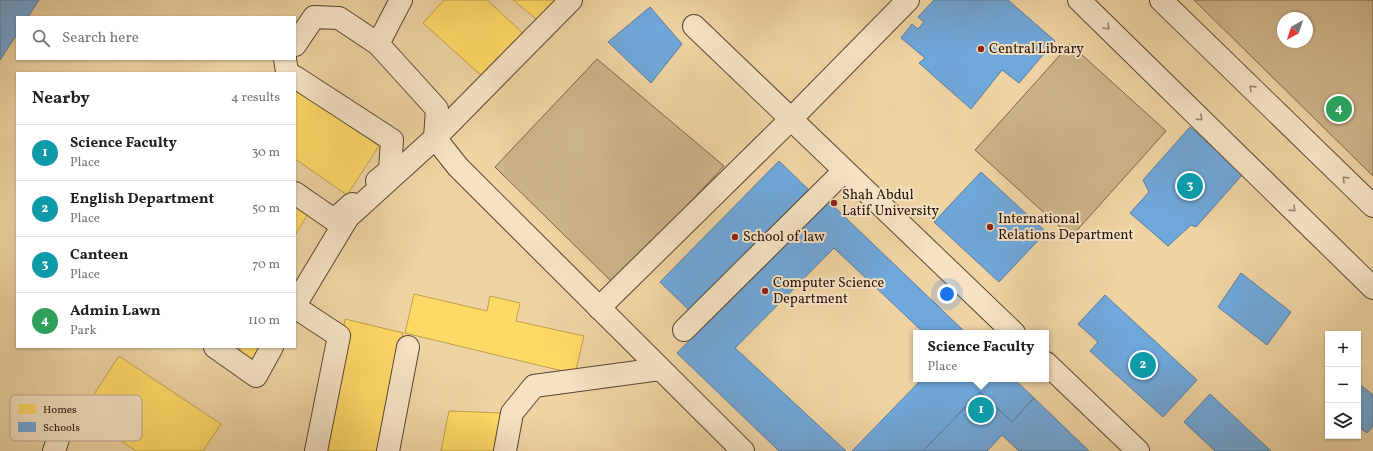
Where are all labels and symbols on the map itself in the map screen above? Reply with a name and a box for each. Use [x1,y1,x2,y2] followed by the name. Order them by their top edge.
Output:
[1277,12,1313,48] north arrow
[1102,22,1110,30] one-way arrow
[989,40,1084,59] place label: Central Library
[976,44,986,54] marker: Central Library
[1249,85,1257,93] one-way arrow
[1326,94,1352,124] pin: 4
[1195,113,1203,121] one-way arrow
[1177,171,1203,201] pin: 3
[1342,176,1350,183] one-way arrow
[842,186,940,221] place label: Shah Abdul Latif University
[829,198,839,208] marker: Shah Abdul Latif University
[1288,204,1296,212] one-way arrow
[998,210,1134,245] place label: International Relations Department
[985,222,995,232] marker: International Relations Department
[743,228,825,247] place label: School of law
[730,232,740,242] marker: School of law
[773,274,884,309] place label: Computer Science Department
[937,284,957,304] your location
[760,286,770,296] marker: Computer Science Department
[1130,350,1156,380] pin: 2
[10,395,142,441] legend
[968,395,994,425] pin: 1
[43,403,77,418] text: Homes
[43,421,80,436] text: Schools

